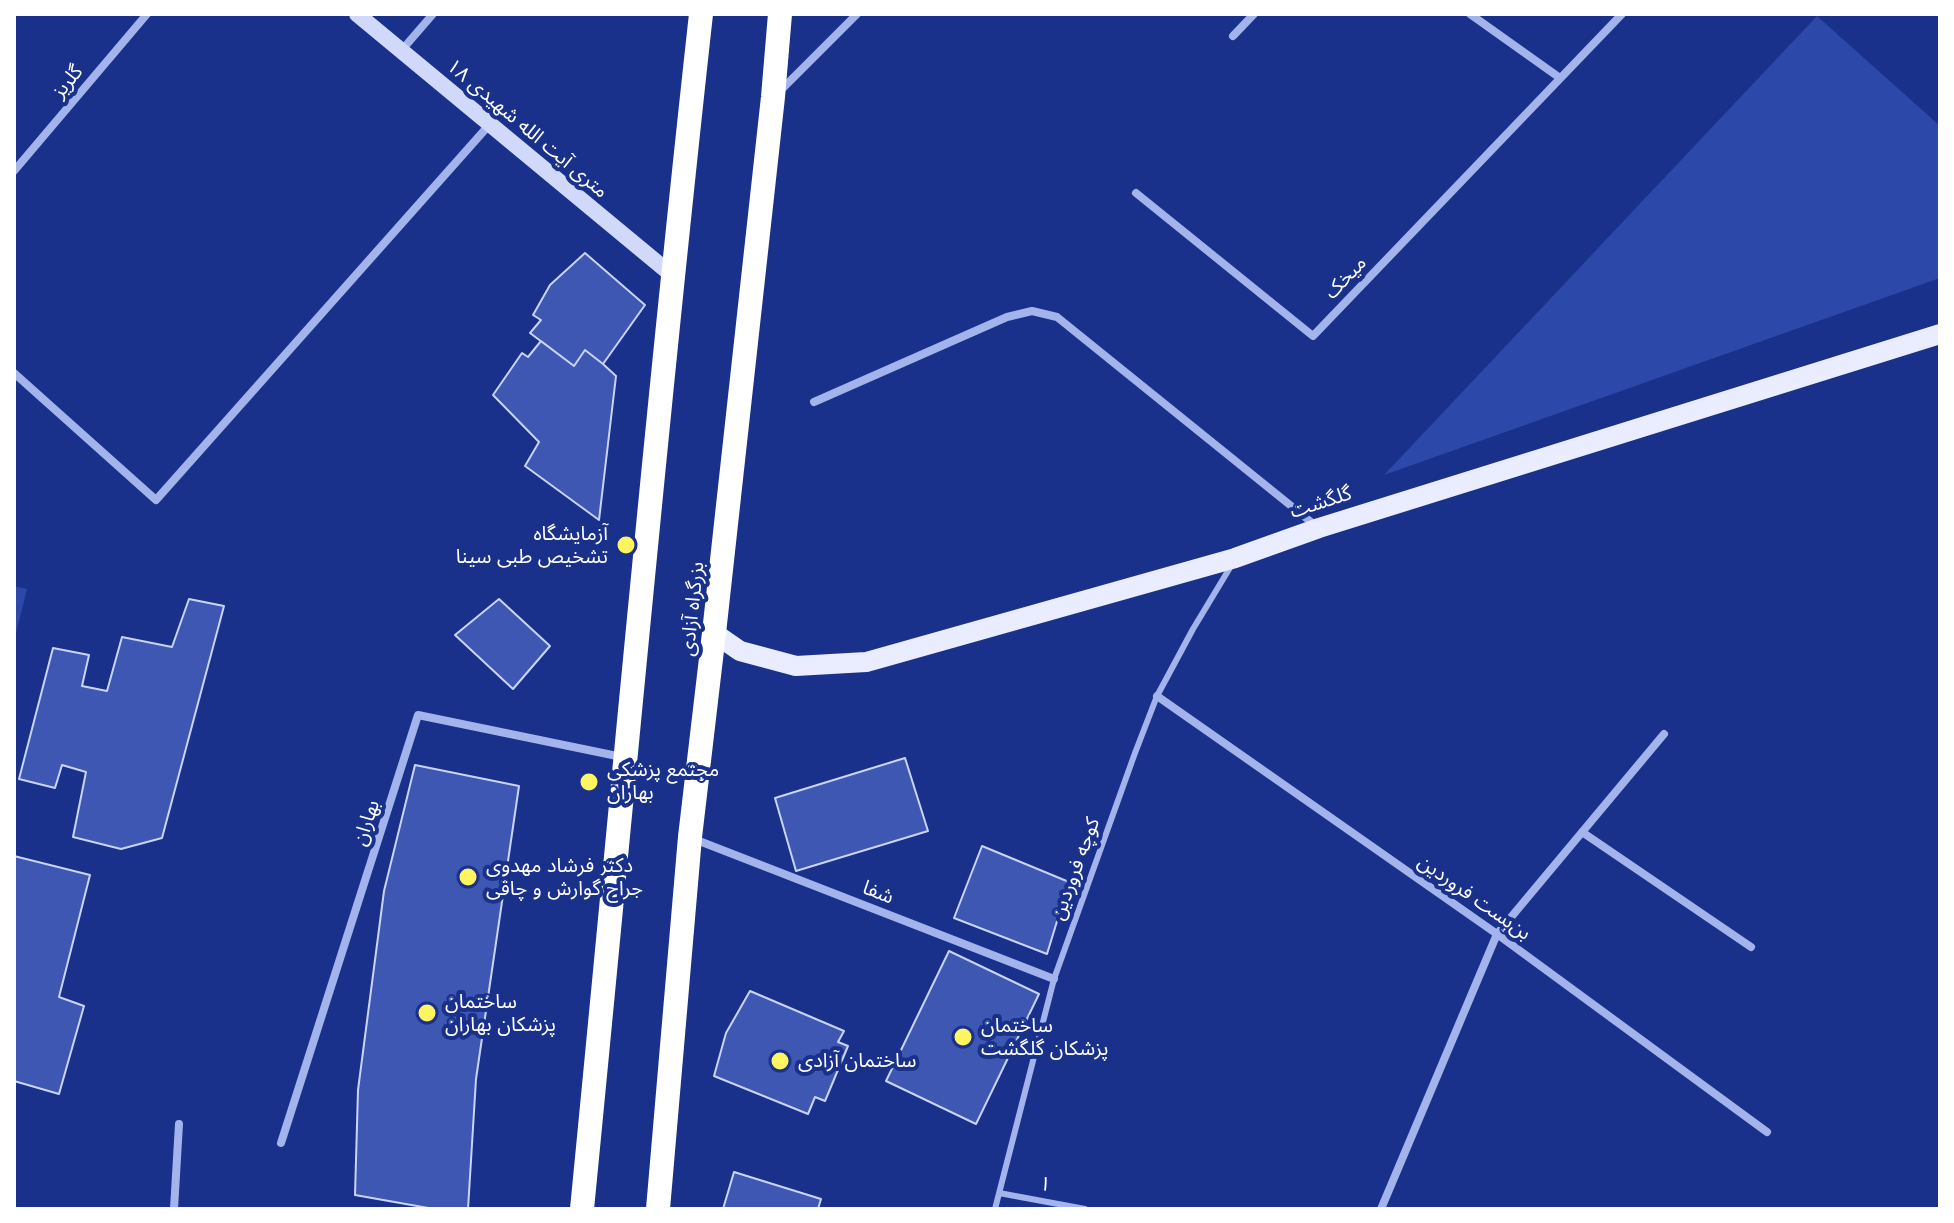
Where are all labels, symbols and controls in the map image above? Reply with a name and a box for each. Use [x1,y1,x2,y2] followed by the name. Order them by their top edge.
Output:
[441,54,613,204] street label: ۱۸ متری آیت الله شهیدی
[47,61,89,103] street label: گلریز
[1320,252,1372,304] street label: میخک
[1287,482,1355,524] street label: گلگشت
[456,522,608,569] place label: آزمایشگاه تشخیص طبی سینا
[615,534,637,556] marker: آزمایشگاه تشخیص طبی سینا
[676,561,710,657] street label: بزرگراه آزادی
[607,758,719,805] place label: مجتمع پزشکی بهاران
[578,771,600,793] marker: مجتمع پزشکی بهاران
[348,797,386,849] street label: بهاران
[1046,814,1106,924] street label: کوچه فروردین
[1413,850,1535,946] street label: بن‌بست فروردین
[486,854,643,901] place label: دکتر فرشاد مهدوی جراح گوارش و چاقی
[457,866,479,888] marker: دکتر فرشاد مهدوی جراح گوارش و چاقی
[859,876,897,910] street label: شفا
[445,990,556,1037] place label: ساختمان پزشکان بهاران
[416,1002,438,1024] marker: ساختمان پزشکان بهاران
[981,1014,1108,1061] place label: ساختمان پزشکان گلگشت
[952,1026,974,1048] marker: ساختمان پزشکان گلگشت
[798,1049,916,1073] place label: ساختمان آزادی
[769,1050,791,1072] marker: ساختمان آزادی
[1037,1172,1053,1198] street label: ۱

